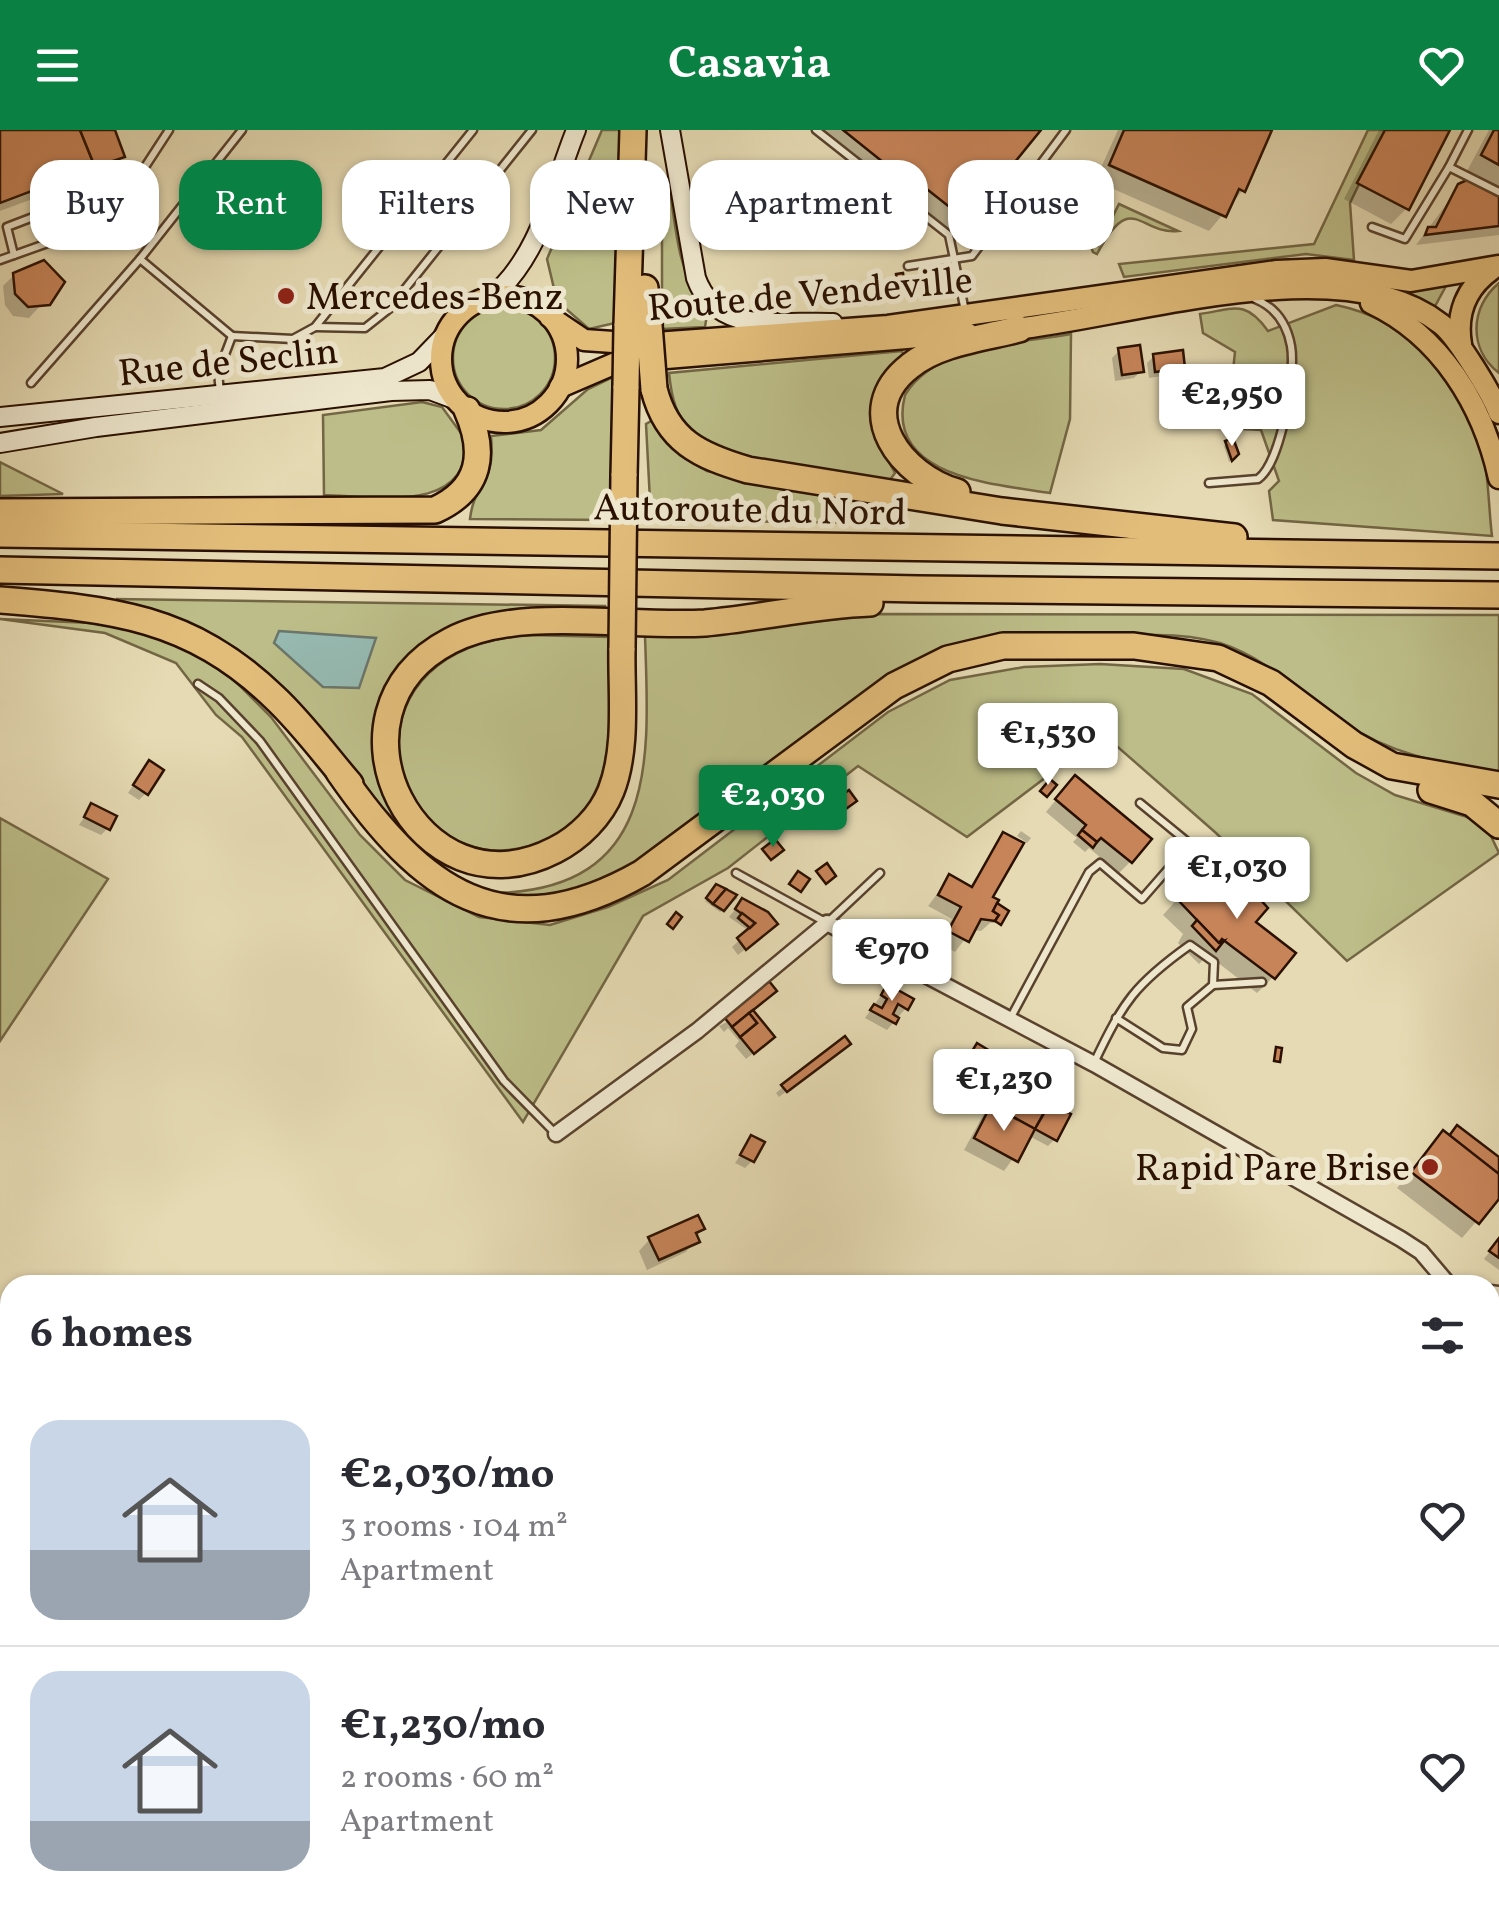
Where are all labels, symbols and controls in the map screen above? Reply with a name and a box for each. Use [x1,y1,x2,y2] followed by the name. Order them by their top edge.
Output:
[668,34,831,97] text: Casavia
[30,38,85,93] icon: menu
[1414,38,1469,93] icon: heart
[30,160,159,250] chip: Buy
[179,160,322,250] chip: Rent
[342,160,510,250] chip: Filters
[530,160,670,250] chip: New
[690,160,928,250] chip: Apartment
[948,160,1114,250] chip: House
[646,256,975,337] street label: Route de Vendeville
[306,273,563,326] place label: Mercedes-Benz
[275,285,297,307] marker: Mercedes-Benz
[116,327,341,402] street label: Rue de Seclin
[1151,364,1313,449] pin: €2,950
[1181,374,1283,418] text: €2,950
[593,483,907,542] street label: Autoroute du Nord
[967,703,1129,788] pin: €1,530
[1000,713,1096,757] text: €1,530
[692,765,854,850] pin: €2,030
[721,775,825,819] text: €2,030
[1156,837,1318,922] pin: €1,030
[1187,847,1287,891] text: €1,030
[833,919,951,1004] pin: €970
[854,929,930,973] text: €970
[923,1049,1085,1134] pin: €1,230
[955,1059,1053,1103] text: €1,230
[1135,1144,1410,1197] place label: Rapid Pare Brise
[1419,1156,1441,1178] marker: Rapid Pare Brise
[30,1306,193,1365] text: 6 homes
[1415,1308,1470,1363] icon: filters
[340,1447,555,1506] text: €2,030/mo
[110,1460,230,1580] icon: home
[1415,1493,1470,1548] icon: heart
[340,1506,568,1550] text: 3 rooms · 104 m²
[340,1550,494,1594] text: Apartment
[340,1698,545,1757] text: €1,230/mo
[110,1711,230,1831] icon: home
[1415,1744,1470,1799] icon: heart
[340,1757,554,1801] text: 2 rooms · 60 m²
[340,1801,494,1845] text: Apartment

